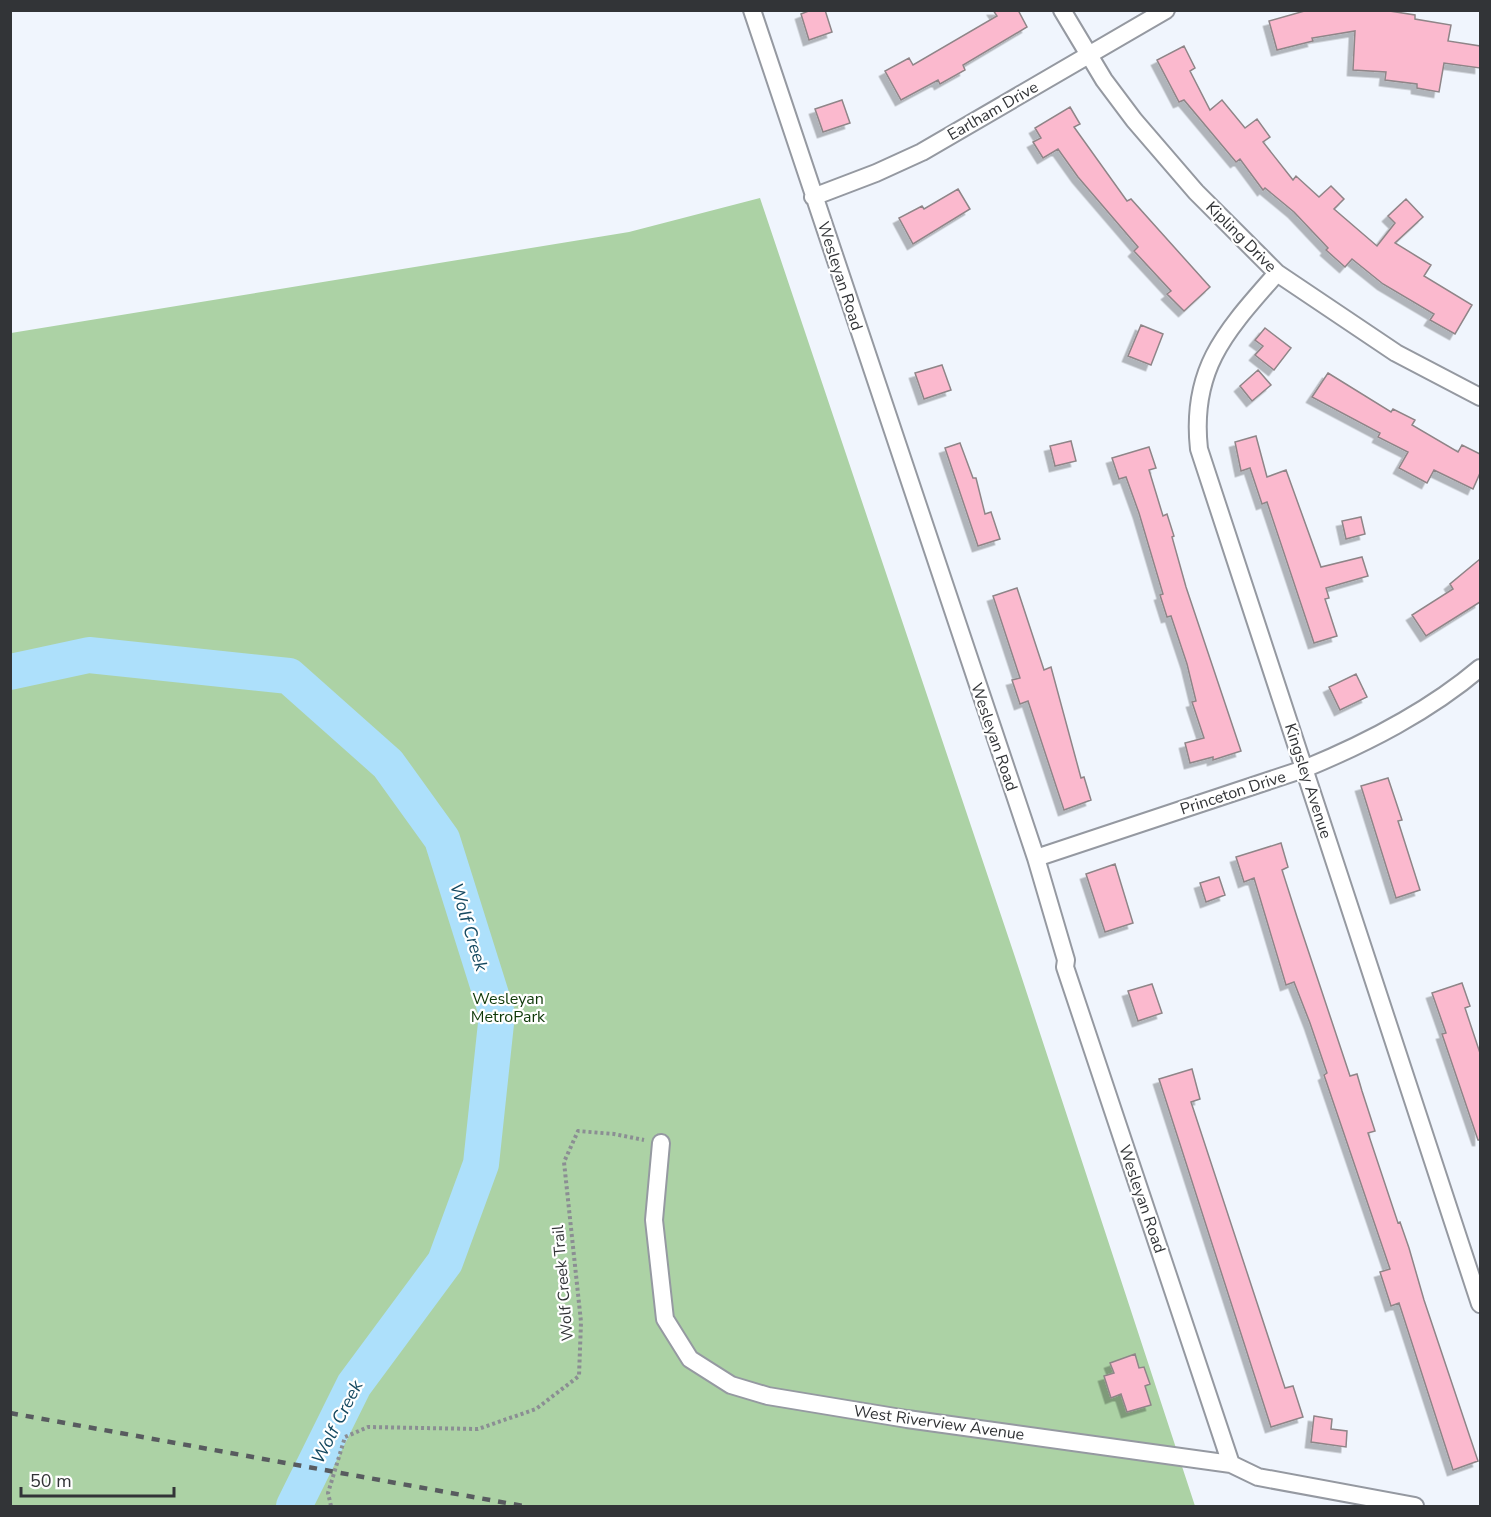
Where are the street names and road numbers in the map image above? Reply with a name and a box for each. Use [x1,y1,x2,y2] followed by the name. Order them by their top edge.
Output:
[944,76,1042,146] street label: Earlham Drive
[1201,197,1281,277] street label: Kipling Drive
[812,219,868,333] street label: Wesleyan Road
[965,680,1023,794] street label: Wesleyan Road
[1279,721,1337,841] street label: Kingsley Avenue
[1177,766,1289,820] street label: Princeton Drive
[1113,1142,1171,1256] street label: Wesleyan Road
[547,1224,579,1342] street label: Wolf Creek Trail
[852,1400,1026,1446] street label: West Riverview Avenue

